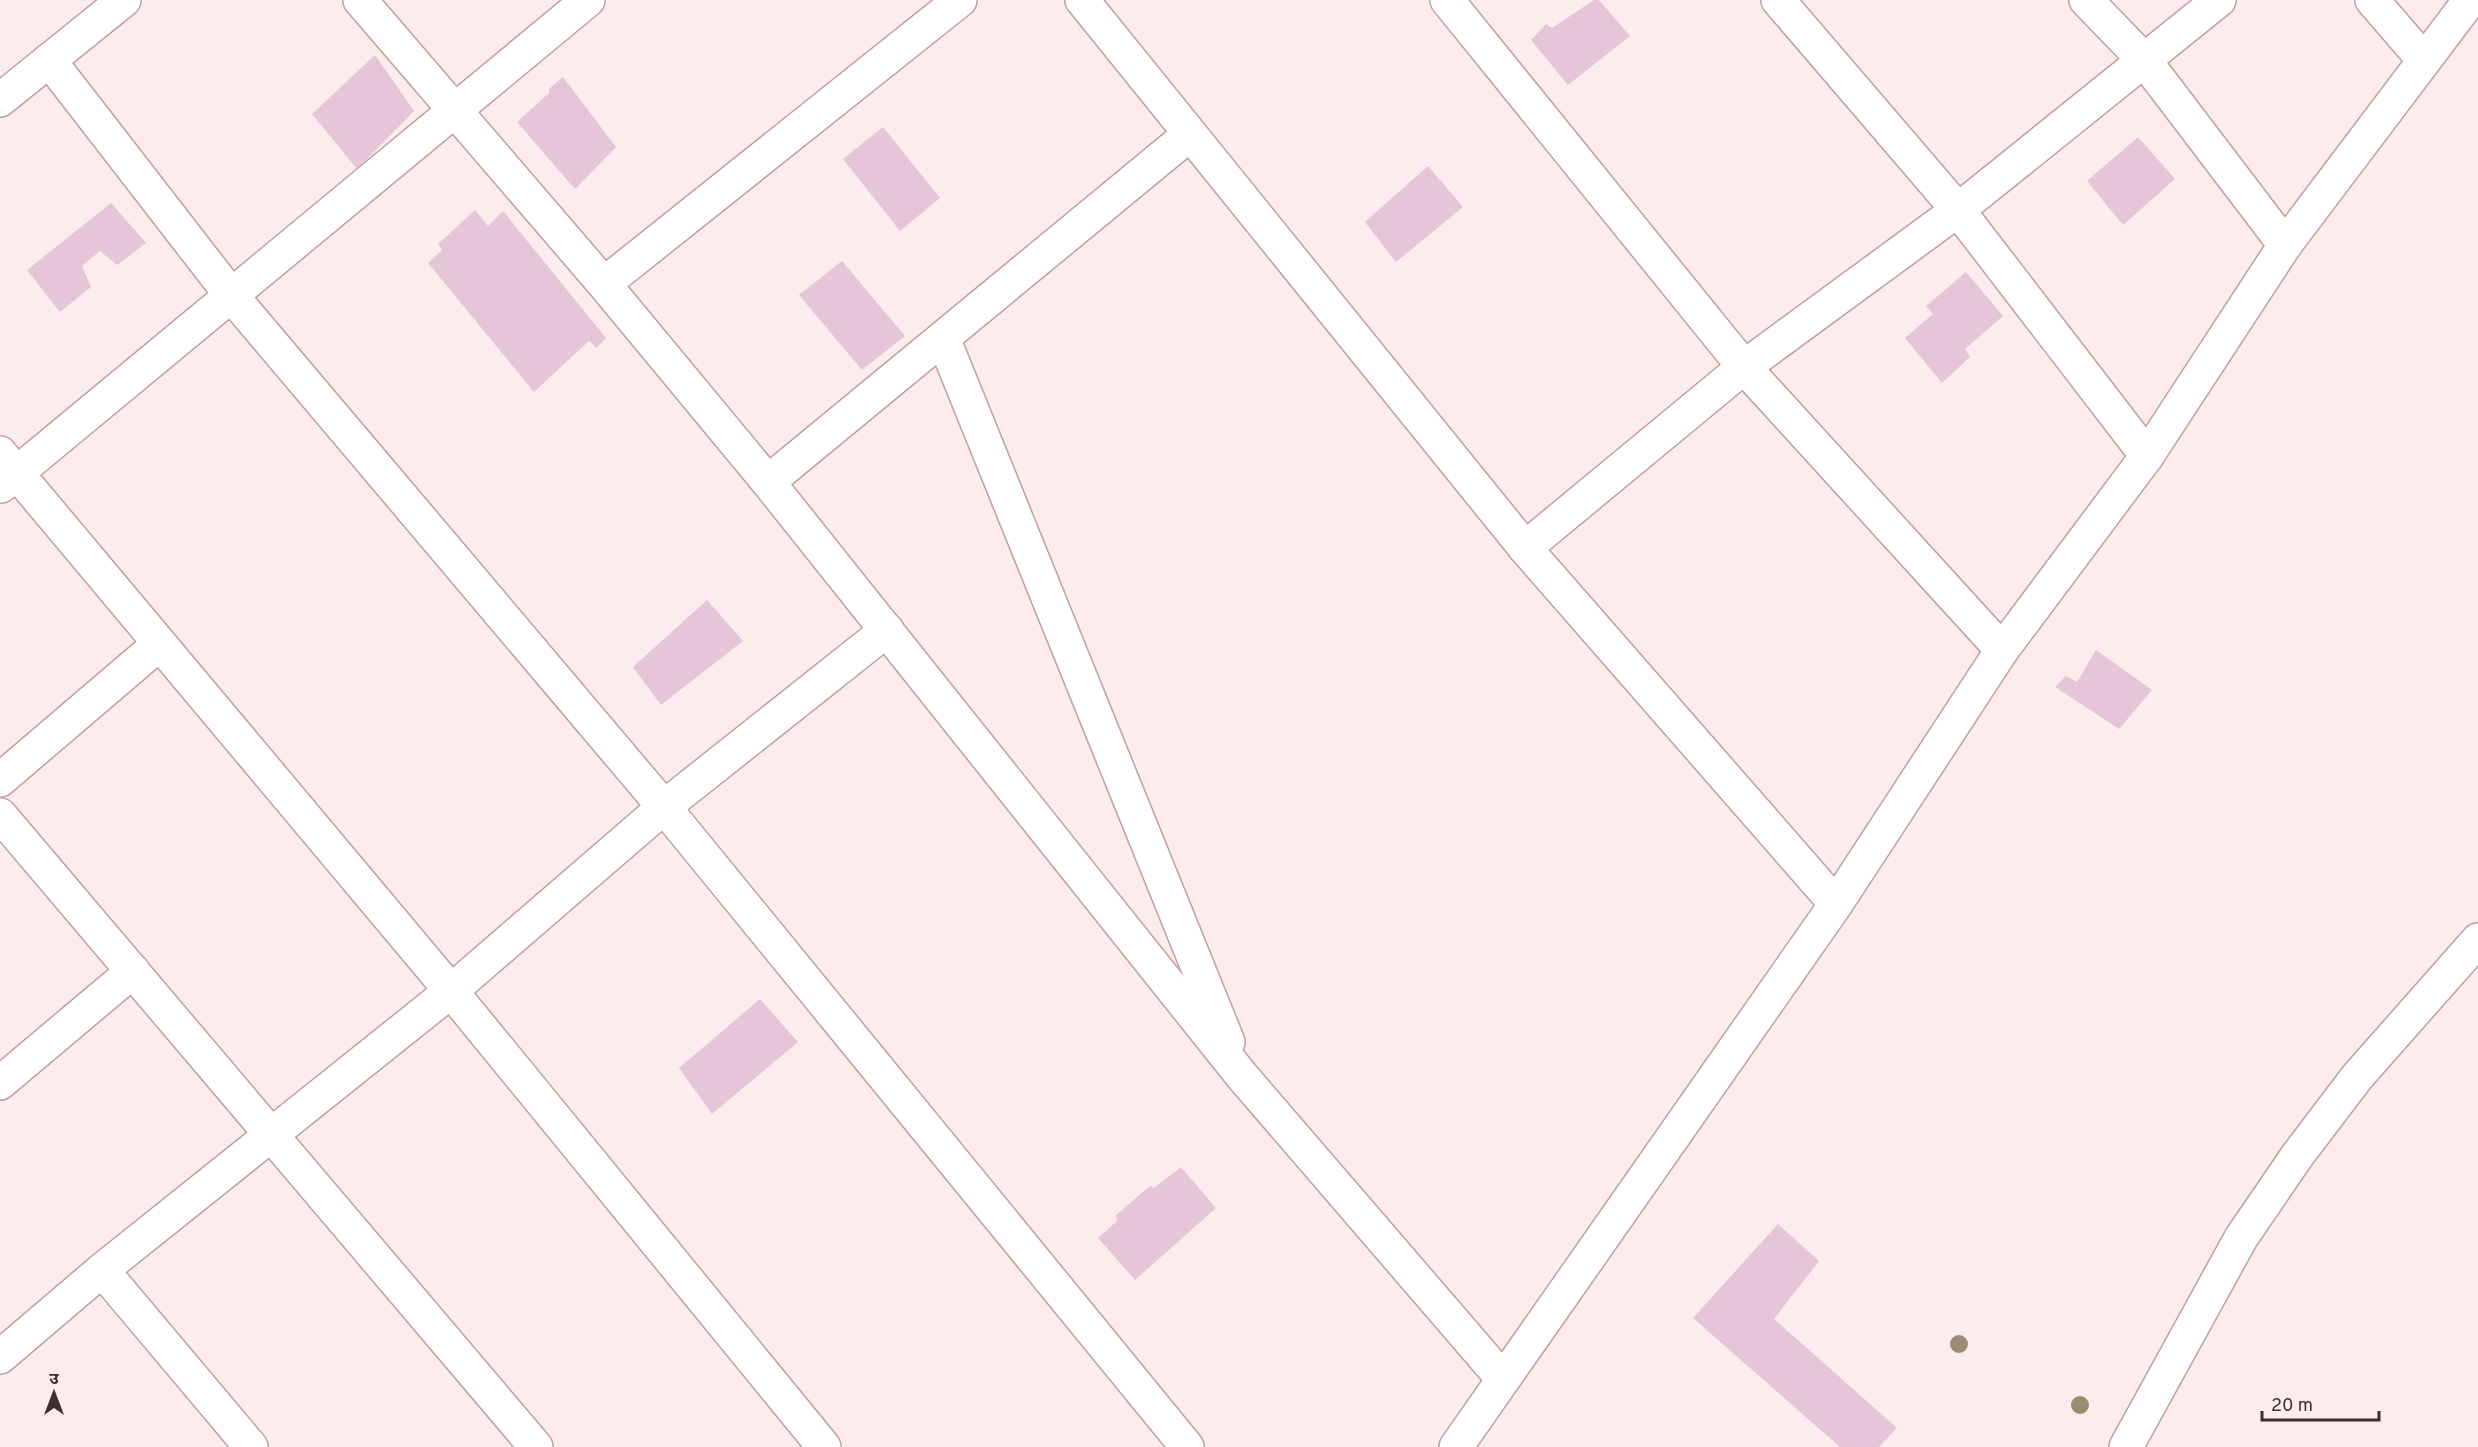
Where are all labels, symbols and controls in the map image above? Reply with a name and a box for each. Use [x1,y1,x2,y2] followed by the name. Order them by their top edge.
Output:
[24,1363,84,1423] north arrow
[49,1370,59,1390] text: उ
[2262,1384,2379,1422] scale bar
[2271,1395,2313,1418] text: 20 m

